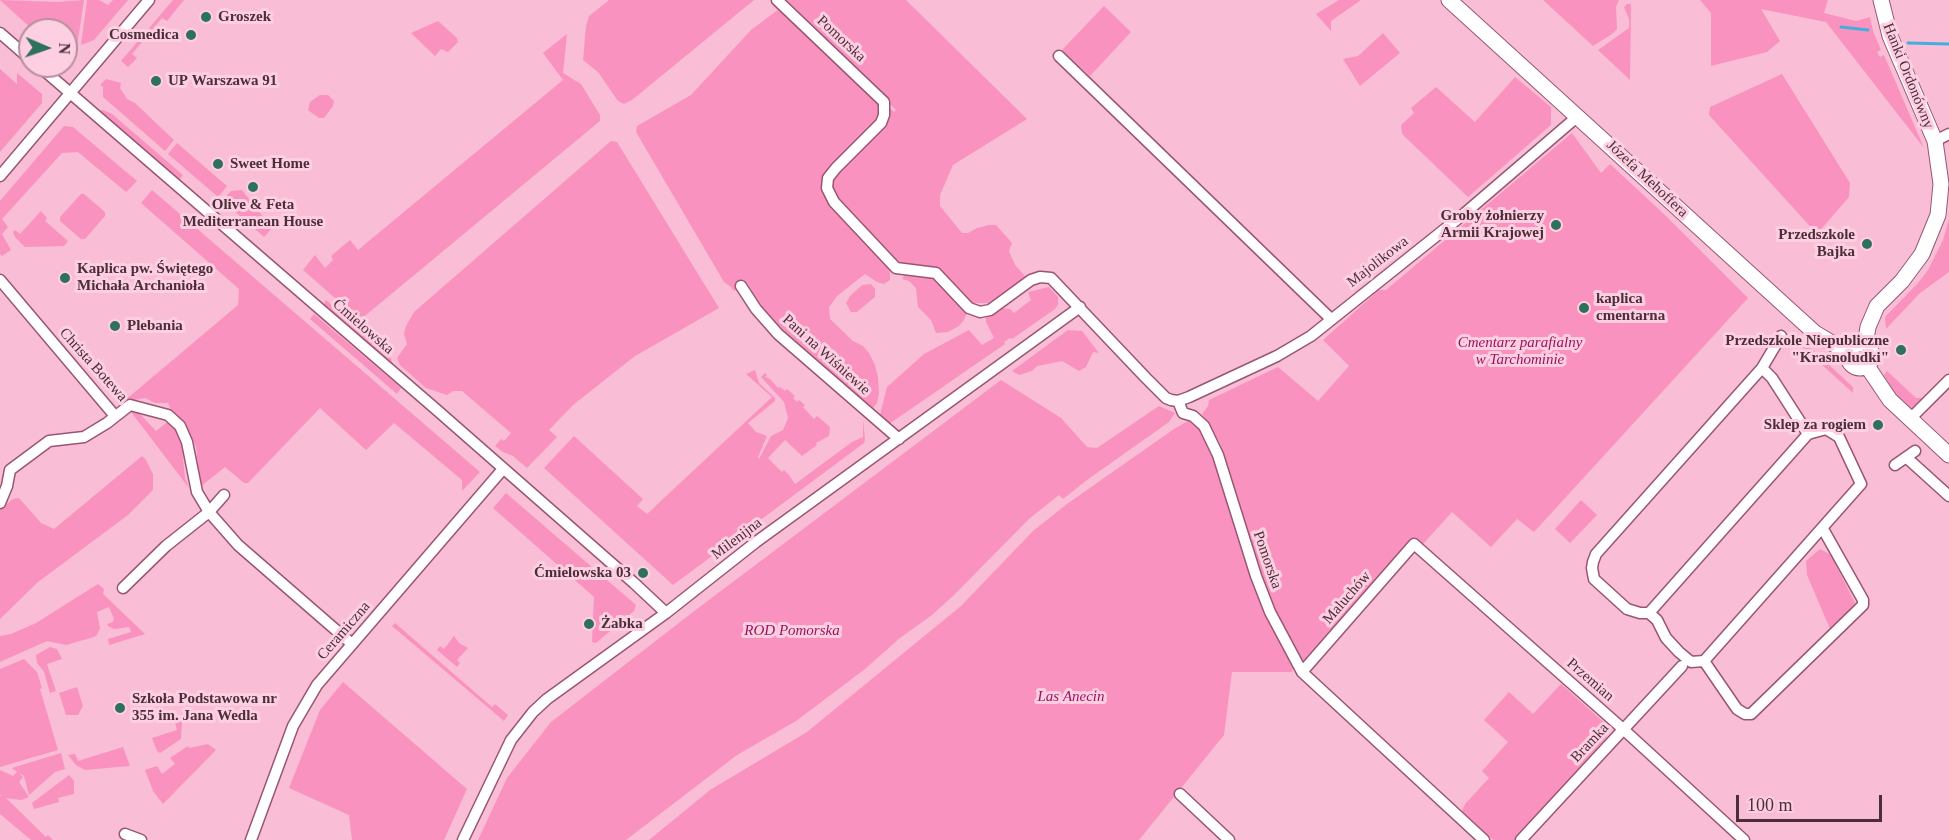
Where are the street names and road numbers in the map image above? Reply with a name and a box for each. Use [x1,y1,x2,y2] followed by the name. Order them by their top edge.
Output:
[813,12,869,66] street label: Pomorska
[1879,21,1937,131] street label: Hanki Ordonówny
[1602,137,1692,221] street label: Józefa Mehoffera
[1344,233,1412,291] street label: Majolikowa
[329,296,397,358] street label: Ćmielowska
[778,311,874,399] street label: Pani na Wiśniewie
[55,324,131,406] street label: Christa Botewa
[708,514,766,564] street label: Milenijna
[1249,529,1285,591] street label: Pomorska
[1319,568,1375,628] street label: Maluchów
[314,598,374,664] street label: Ceramiczna
[1563,655,1617,705] street label: Przemian
[1567,719,1613,767] street label: Bramka

